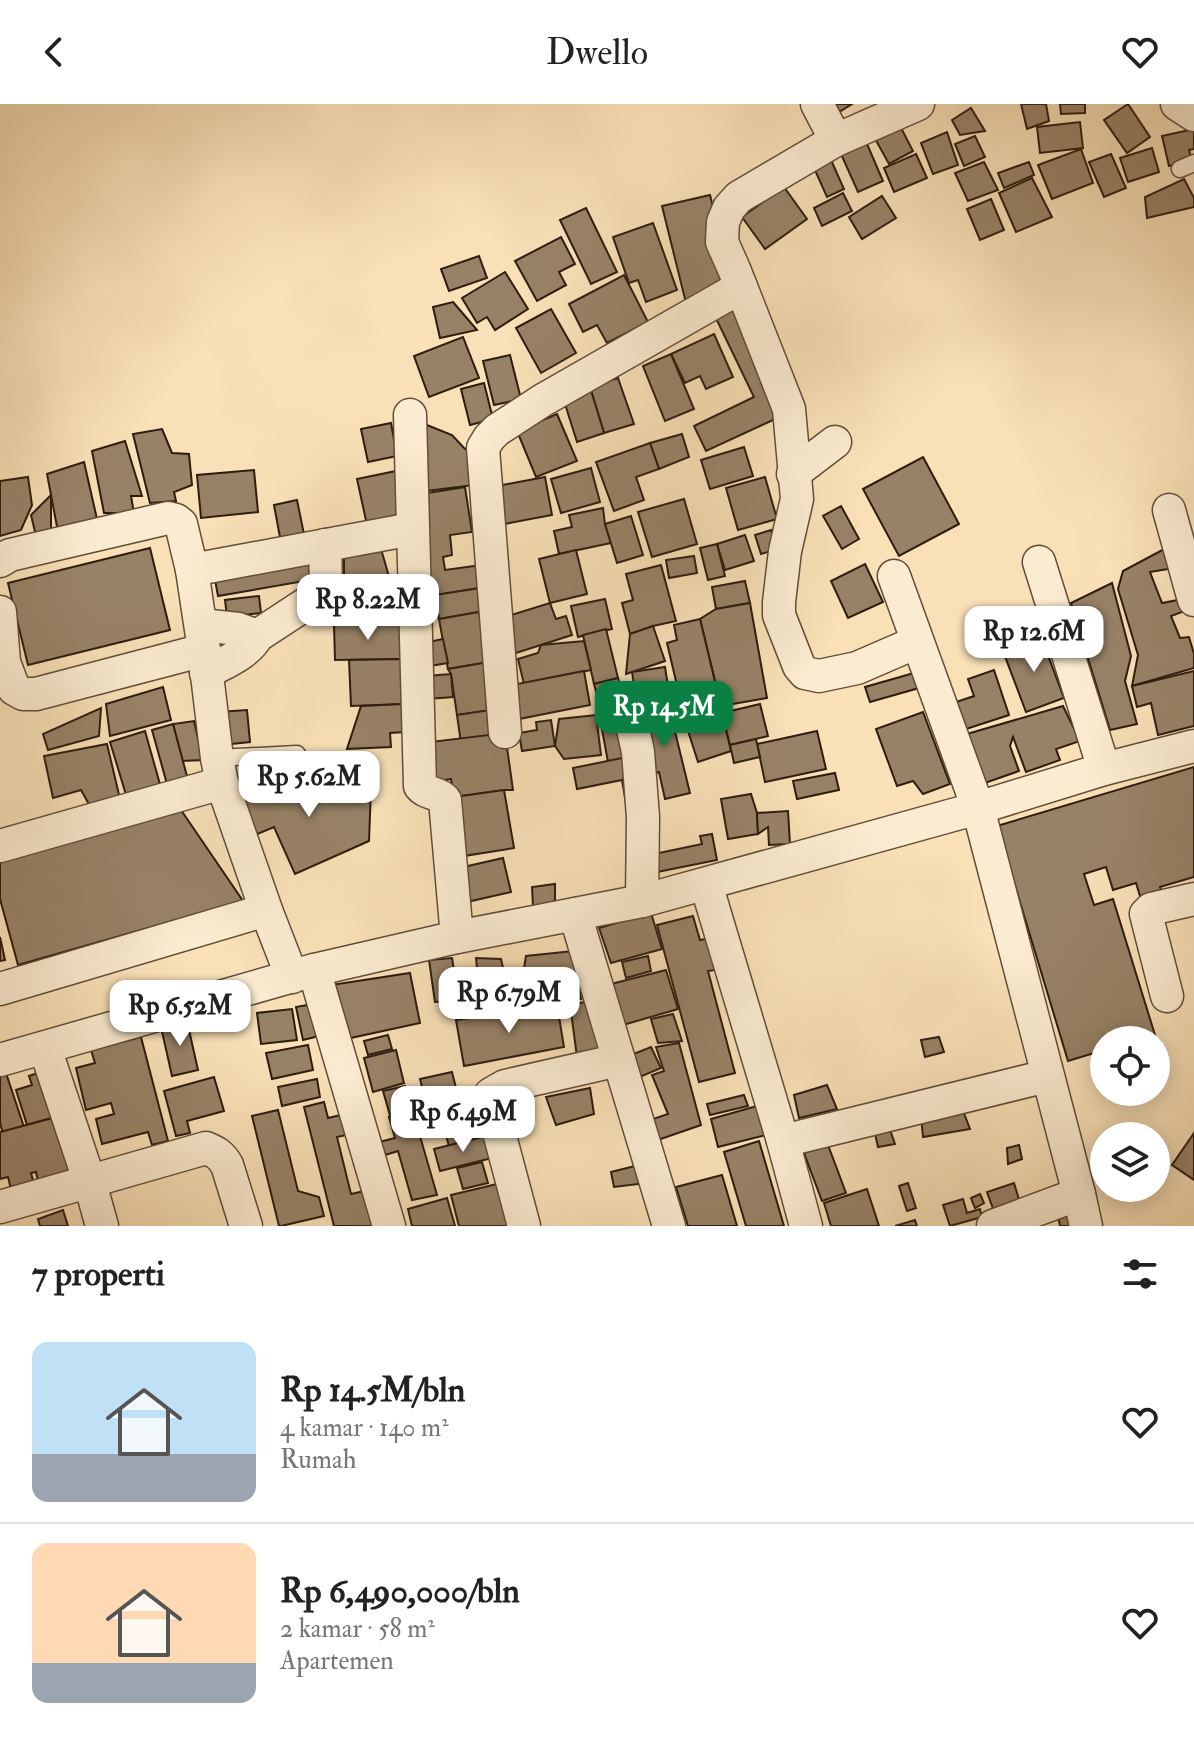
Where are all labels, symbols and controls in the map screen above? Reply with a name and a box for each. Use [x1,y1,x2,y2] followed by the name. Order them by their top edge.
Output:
[32,30,76,74] icon: back
[546,30,648,75] text: Dwello
[1118,30,1162,74] icon: heart
[285,574,451,642] pin: Rp 8.22M
[315,584,421,616] text: Rp 8.22M
[951,606,1117,674] pin: Rp 12.6M
[983,616,1085,648] text: Rp 12.6M
[581,681,747,749] pin: Rp 14.5M
[613,691,715,723] text: Rp 14.5M
[226,751,392,819] pin: Rp 5.62M
[257,761,361,793] text: Rp 5.62M
[426,967,592,1035] pin: Rp 6.79M
[457,977,561,1009] text: Rp 6.79M
[97,980,263,1048] pin: Rp 6.52M
[128,990,232,1022] text: Rp 6.52M
[1090,1026,1170,1202] map controls
[1090,1026,1170,1106] button: locate
[380,1086,546,1154] pin: Rp 6.49M
[409,1096,517,1128] text: Rp 6.49M
[1090,1122,1170,1202] button: layers
[1118,1252,1162,1296] icon: filters
[32,1253,165,1296] text: 7 properti
[280,1369,465,1412] text: Rp 14.5M/bln
[96,1374,192,1470] icon: home
[1118,1400,1162,1444] icon: heart
[280,1412,449,1444] text: 4 kamar · 140 m²
[280,1444,356,1476] text: Rumah
[280,1570,520,1613] text: Rp 6,490,000/bln
[96,1575,192,1671] icon: home
[1118,1601,1162,1645] icon: heart
[280,1613,435,1645] text: 2 kamar · 58 m²
[280,1645,394,1677] text: Apartemen

